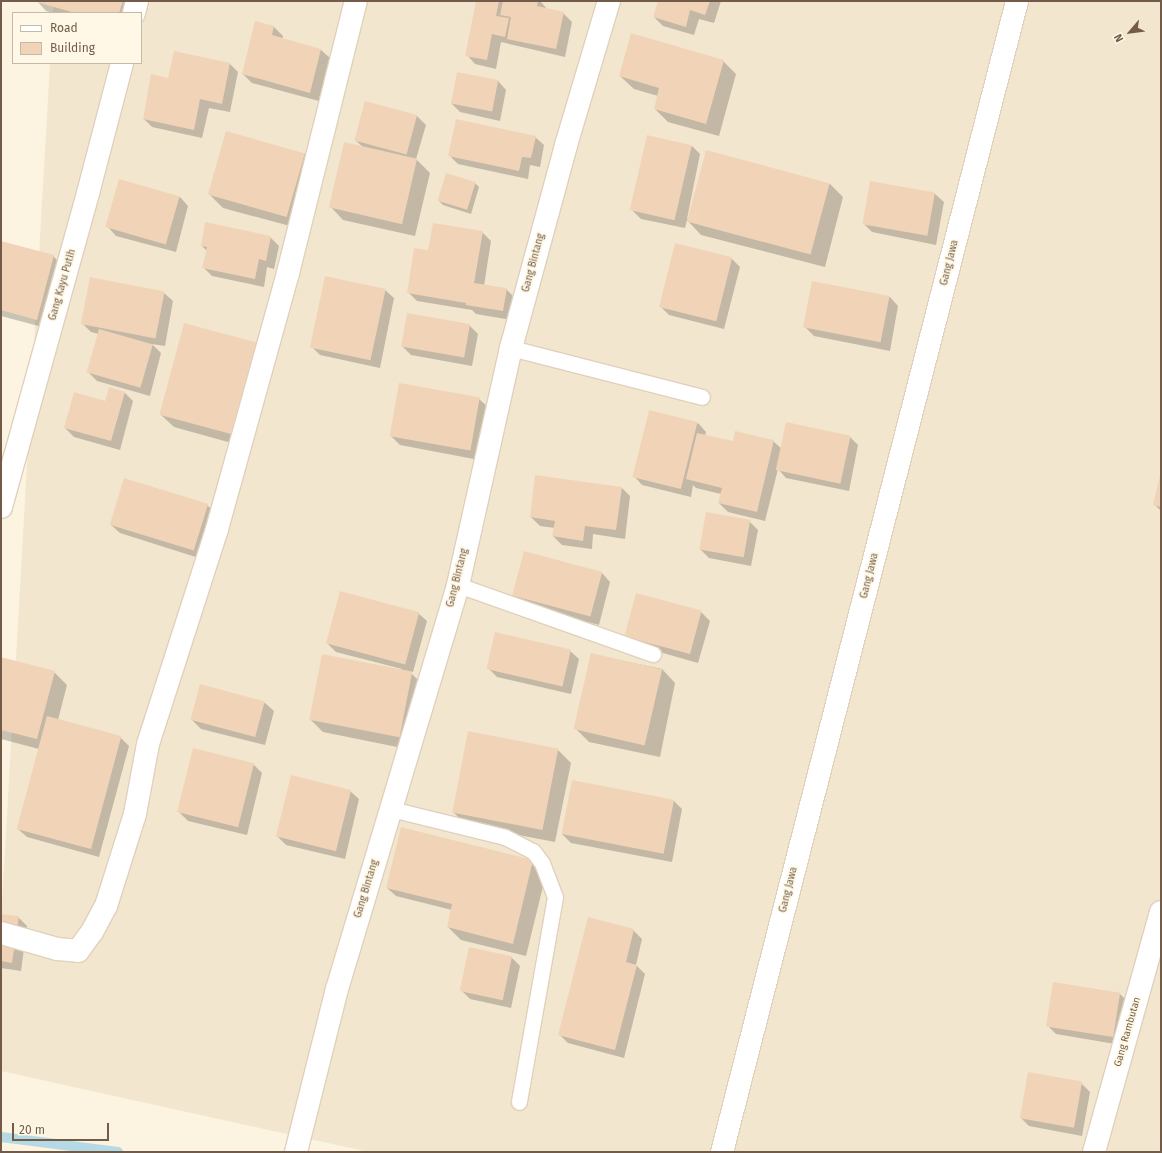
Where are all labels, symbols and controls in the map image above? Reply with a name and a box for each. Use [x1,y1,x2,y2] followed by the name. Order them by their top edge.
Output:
[12,12,142,64] legend
[1110,12,1150,52] north arrow
[50,21,78,35] text: Road
[1112,32,1126,44] text: N
[50,41,95,55] text: Building
[520,232,548,294] street label: Gang Bintang
[939,239,961,287] street label: Gang Jawa
[47,248,79,322] street label: Gang Kayu Putih
[445,547,471,609] street label: Gang Bintang
[859,552,881,600] street label: Gang Jawa
[352,858,382,920] street label: Gang Bintang
[778,866,800,914] street label: Gang Jawa
[1112,996,1144,1068] street label: Gang Rambutan
[14,1115,111,1141] scale bar
[19,1123,45,1137] text: 20 m

